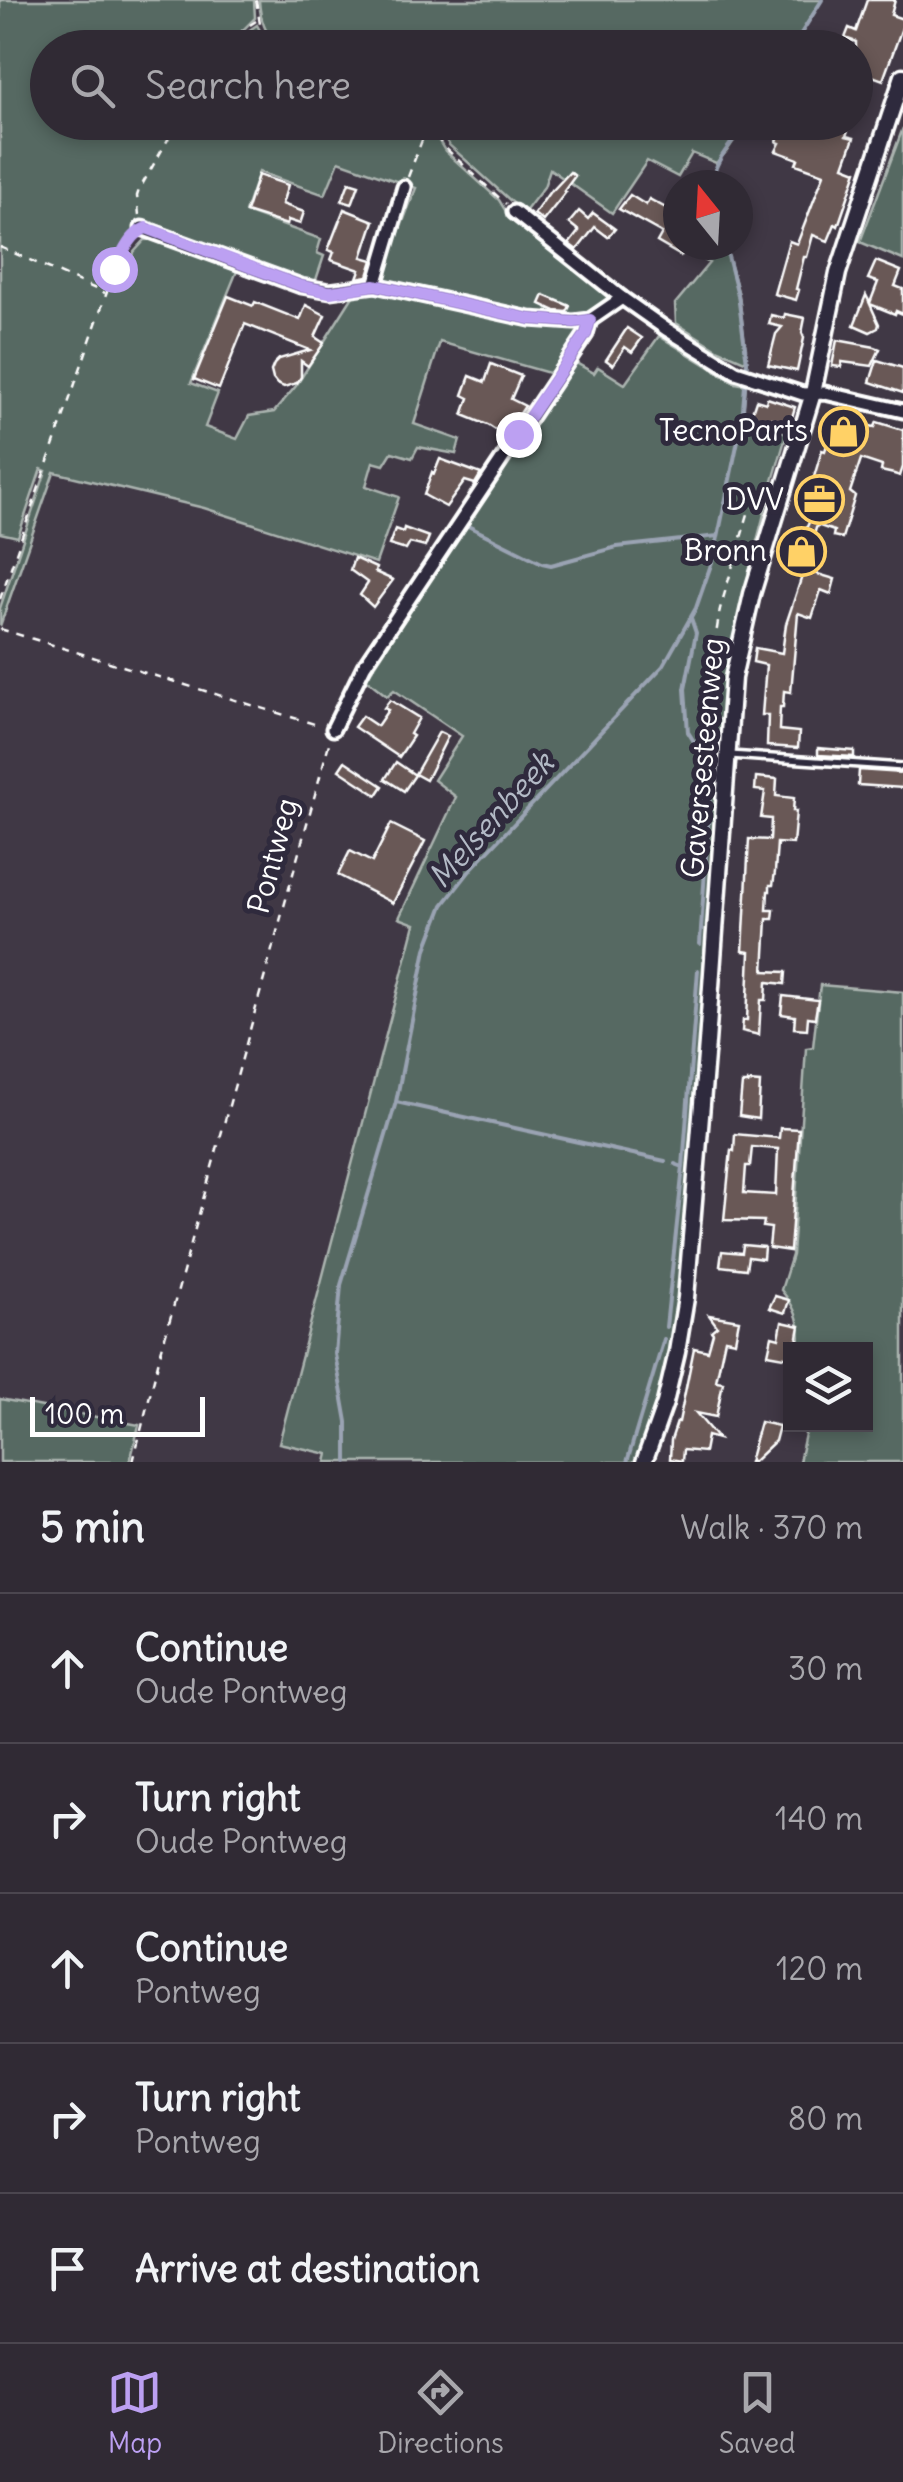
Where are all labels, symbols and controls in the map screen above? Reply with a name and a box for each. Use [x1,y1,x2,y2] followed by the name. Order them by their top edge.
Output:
[30,30,873,140] search box
[65,58,120,113] icon: search
[145,62,351,109] text: Search here
[663,170,753,260] north arrow
[92,247,138,293] route start
[817,405,869,457] shop icon: TecnoParts
[659,411,808,449] place label: TecnoParts
[496,412,542,458] route end
[793,474,845,526] office icon: DVV
[725,480,784,518] place label: DVV
[776,525,828,577] shop icon: Bronn
[684,531,767,569] place label: Bronn
[673,636,731,880] street label: Gaversesteenweg
[419,741,564,896] water label: Melsenbeek
[238,794,306,918] street label: Pontweg
[783,1342,873,1432] map controls
[783,1342,873,1432] button: layers
[30,1392,205,1436] scale bar
[45,1396,124,1432] text: 100 m
[40,1501,145,1553] text: 5 min
[680,1507,863,1548] text: Walk · 370 m
[135,1624,288,1671] text: Continue
[40,1641,95,1696] icon: ahead
[788,1648,863,1689] text: 30 m
[135,1671,348,1712] text: Oude Pontweg
[135,1774,301,1821] text: Turn right
[40,1791,95,1846] icon: right
[775,1798,863,1839] text: 140 m
[135,1821,348,1862] text: Oude Pontweg
[135,1924,288,1971] text: Continue
[40,1941,95,1996] icon: ahead
[776,1948,863,1989] text: 120 m
[135,1971,261,2012] text: Pontweg
[135,2074,301,2121] text: Turn right
[40,2091,95,2146] icon: right
[788,2098,863,2139] text: 80 m
[135,2121,261,2162] text: Pontweg
[40,2241,95,2296] icon: arrive
[135,2245,480,2292] text: Arrive at destination
[107,2365,162,2461] tab: Map
[377,2365,504,2461] tab: Directions
[719,2365,796,2461] tab: Saved

